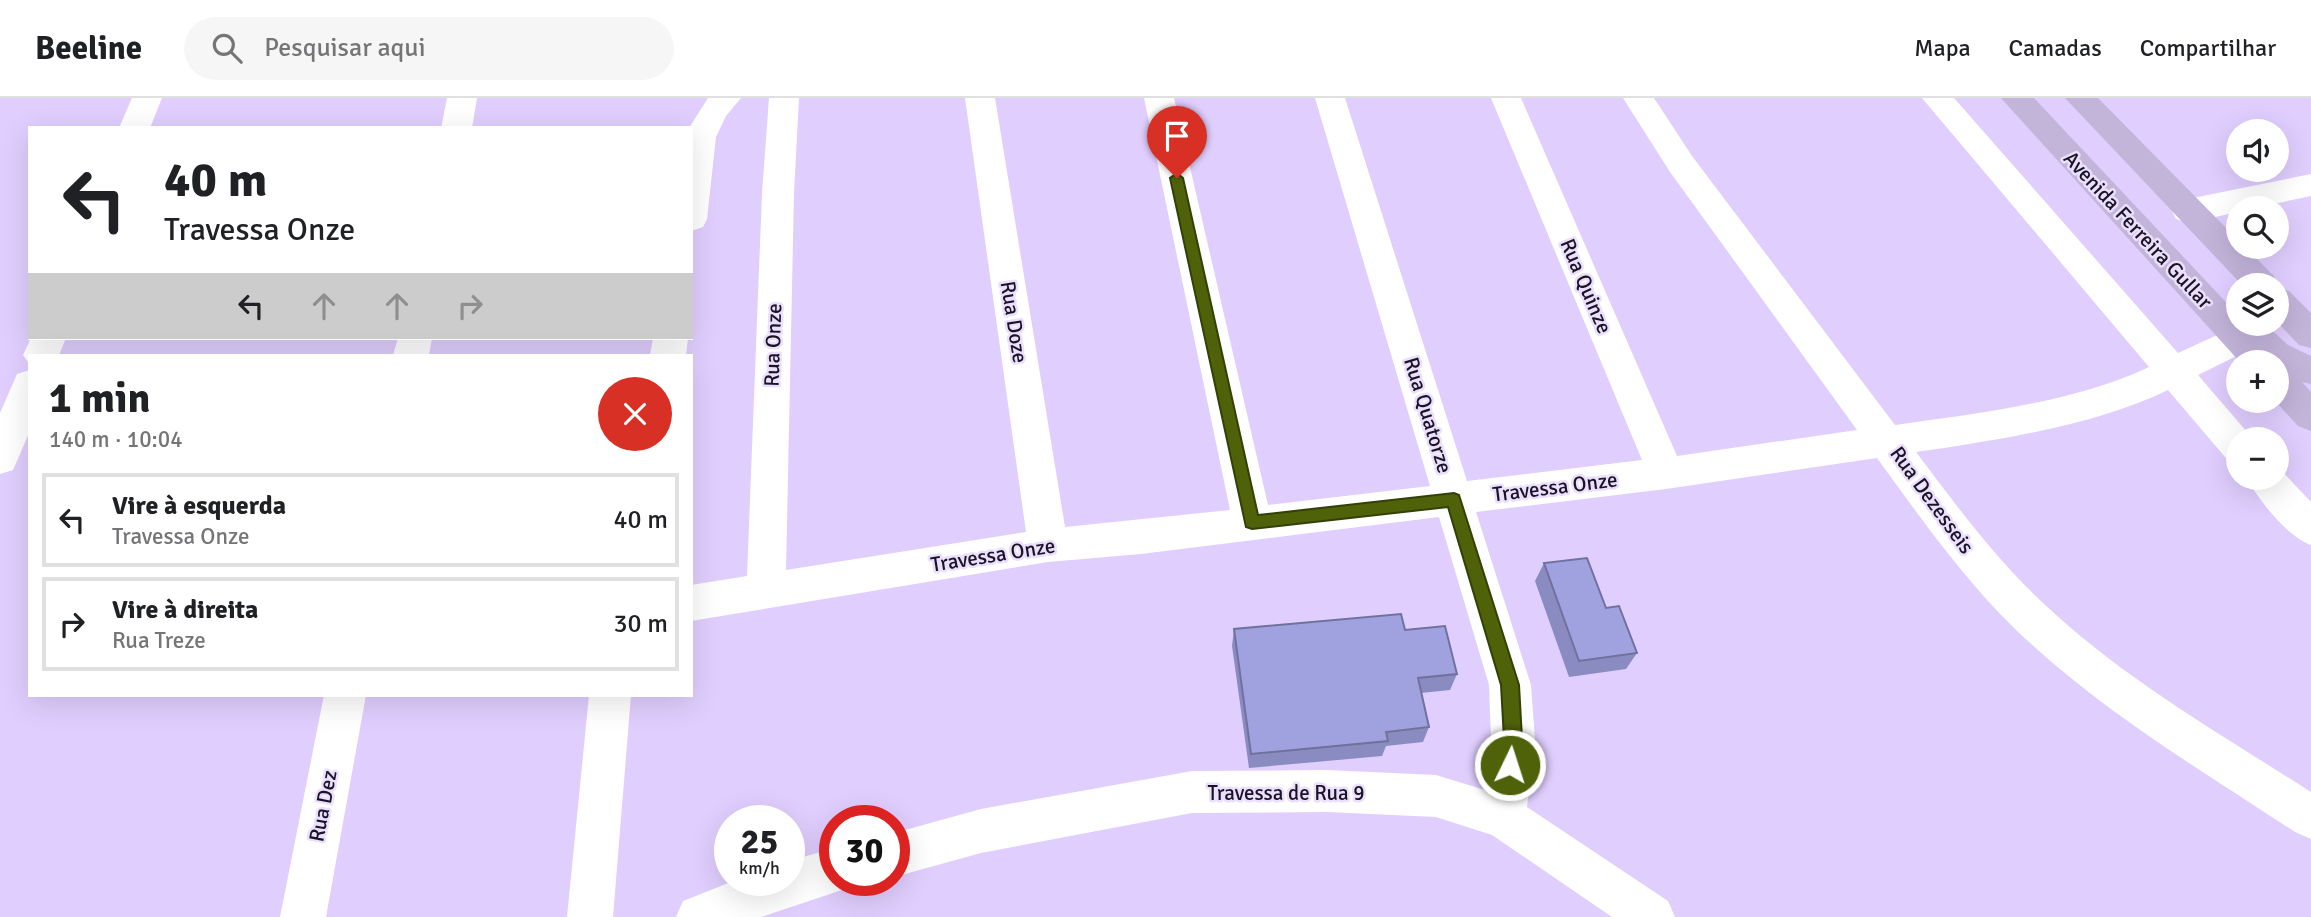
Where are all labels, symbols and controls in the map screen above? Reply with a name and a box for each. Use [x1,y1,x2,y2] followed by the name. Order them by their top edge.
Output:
[184,17,674,80] search box
[35,28,142,69] text: Beeline
[208,29,246,67] icon: search
[264,32,425,64] text: Pesquisar aqui
[1914,33,1971,63] text: Mapa
[2009,33,2102,63] text: Camadas
[2140,33,2276,63] text: Compartilhar
[1147,106,1207,178] pin
[1158,117,1196,155] icon: arrive
[2226,119,2289,490] map controls
[2226,119,2289,182] button: sound
[2058,146,2218,314] street label: Avenida Ferreira Gullar
[164,150,267,210] text: 40 m
[49,154,140,245] icon: left
[2226,196,2289,259] button: search
[164,210,355,249] text: Travessa Onze
[1554,235,1618,337] street label: Rua Quinze
[2226,273,2289,336] button: layers
[995,279,1033,365] street label: Rua Doze
[232,287,270,325] icon: left
[305,287,343,325] icon: ahead
[378,287,416,325] icon: ahead
[451,287,489,325] icon: right
[759,303,787,387] street label: Rua Onze
[2226,350,2289,413] button: +
[1398,354,1458,476] street label: Rua Quatorze
[49,373,150,424] text: 1 min
[598,377,672,451] button: close
[49,425,183,454] text: 140 m · 10:04
[2226,427,2289,490] button: −
[1884,441,1980,559] street label: Rua Dezesseis
[1491,466,1619,508] street label: Travessa Onze
[112,490,286,522] text: Vire à esquerda
[53,501,91,539] icon: left
[613,504,668,536] text: 40 m
[112,522,249,551] text: Travessa Onze
[929,532,1057,578] street label: Travessa Onze
[112,594,258,626] text: Vire à direita
[53,605,91,643] icon: right
[613,608,668,640] text: 30 m
[112,626,206,655] text: Rua Treze
[1473,728,1547,802] position arrow
[303,768,343,844] street label: Rua Dez
[1207,780,1365,806] street label: Travessa de Rua 9
[819,805,910,896] speed limit sign: 30
[741,820,778,863] text: 25
[739,857,780,879] text: km/h

